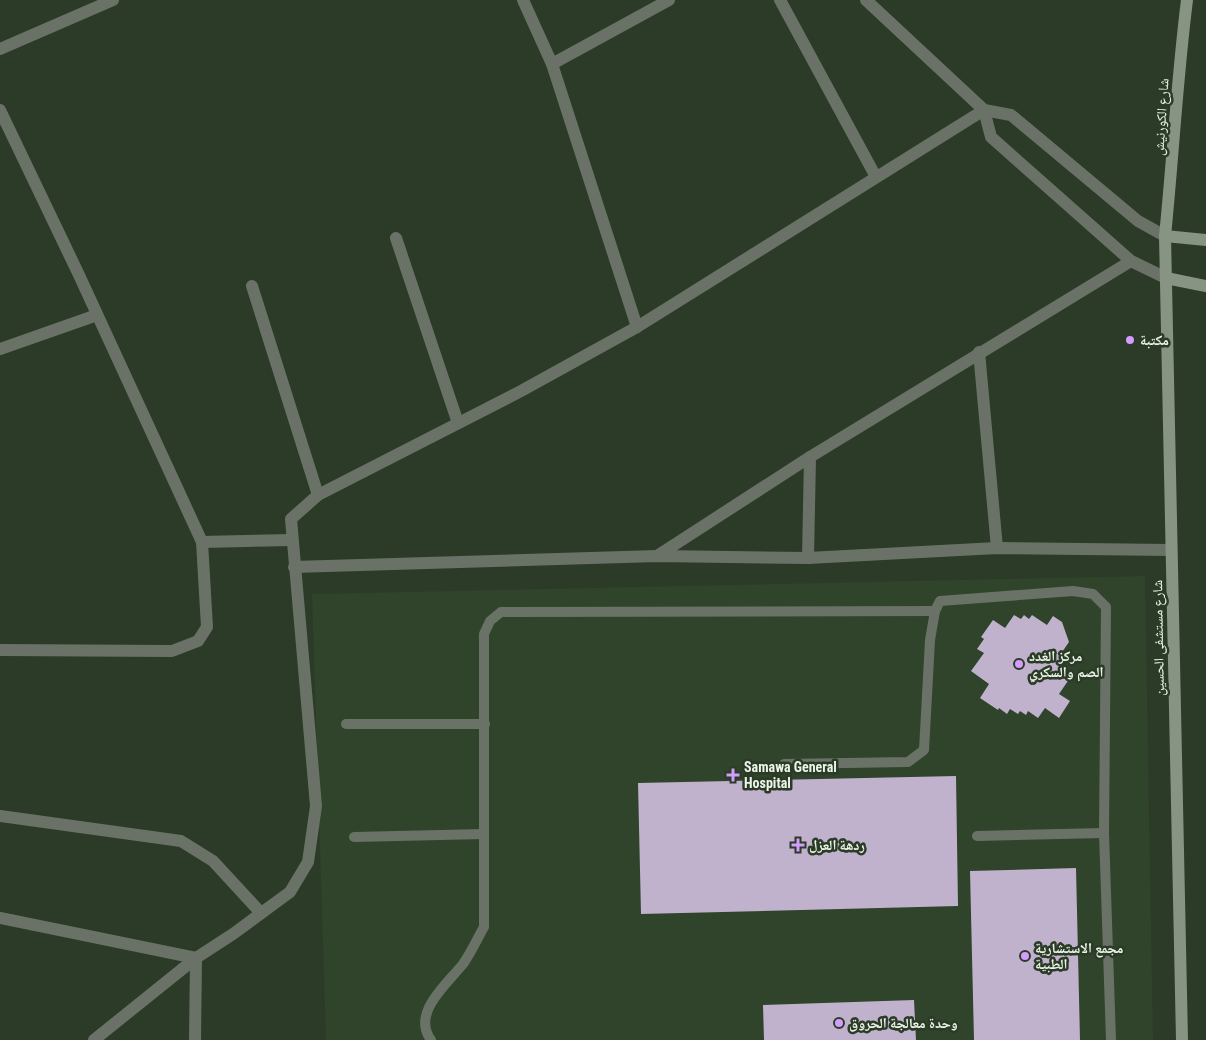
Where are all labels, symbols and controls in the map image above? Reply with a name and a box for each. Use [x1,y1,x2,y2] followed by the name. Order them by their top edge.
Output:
[1150,78,1174,156] street label: شارع الكورنيش
[1140,332,1169,349] place label: مكتبة
[1124,334,1136,346] marker: مكتبة
[1149,580,1169,696] street label: شارع مستشفى الحسين
[1029,648,1104,683] place label: مركز الغدد الصم والسكري
[1013,658,1025,670] marker: مركز الغدد الصم والسكري
[744,759,837,791] place label: Samawa General Hospital
[726,768,740,782] marker: Samawa General Hospital
[809,837,865,853] place label: ردهة العزل
[791,838,805,852] marker: ردهة العزل
[1035,940,1123,973] place label: مجمع الاستشارية الطبية
[1019,950,1031,962] marker: مجمع الاستشارية الطبية
[849,1015,958,1032] place label: وحدة معالجة الحروق
[833,1017,845,1029] marker: وحدة معالجة الحروق

